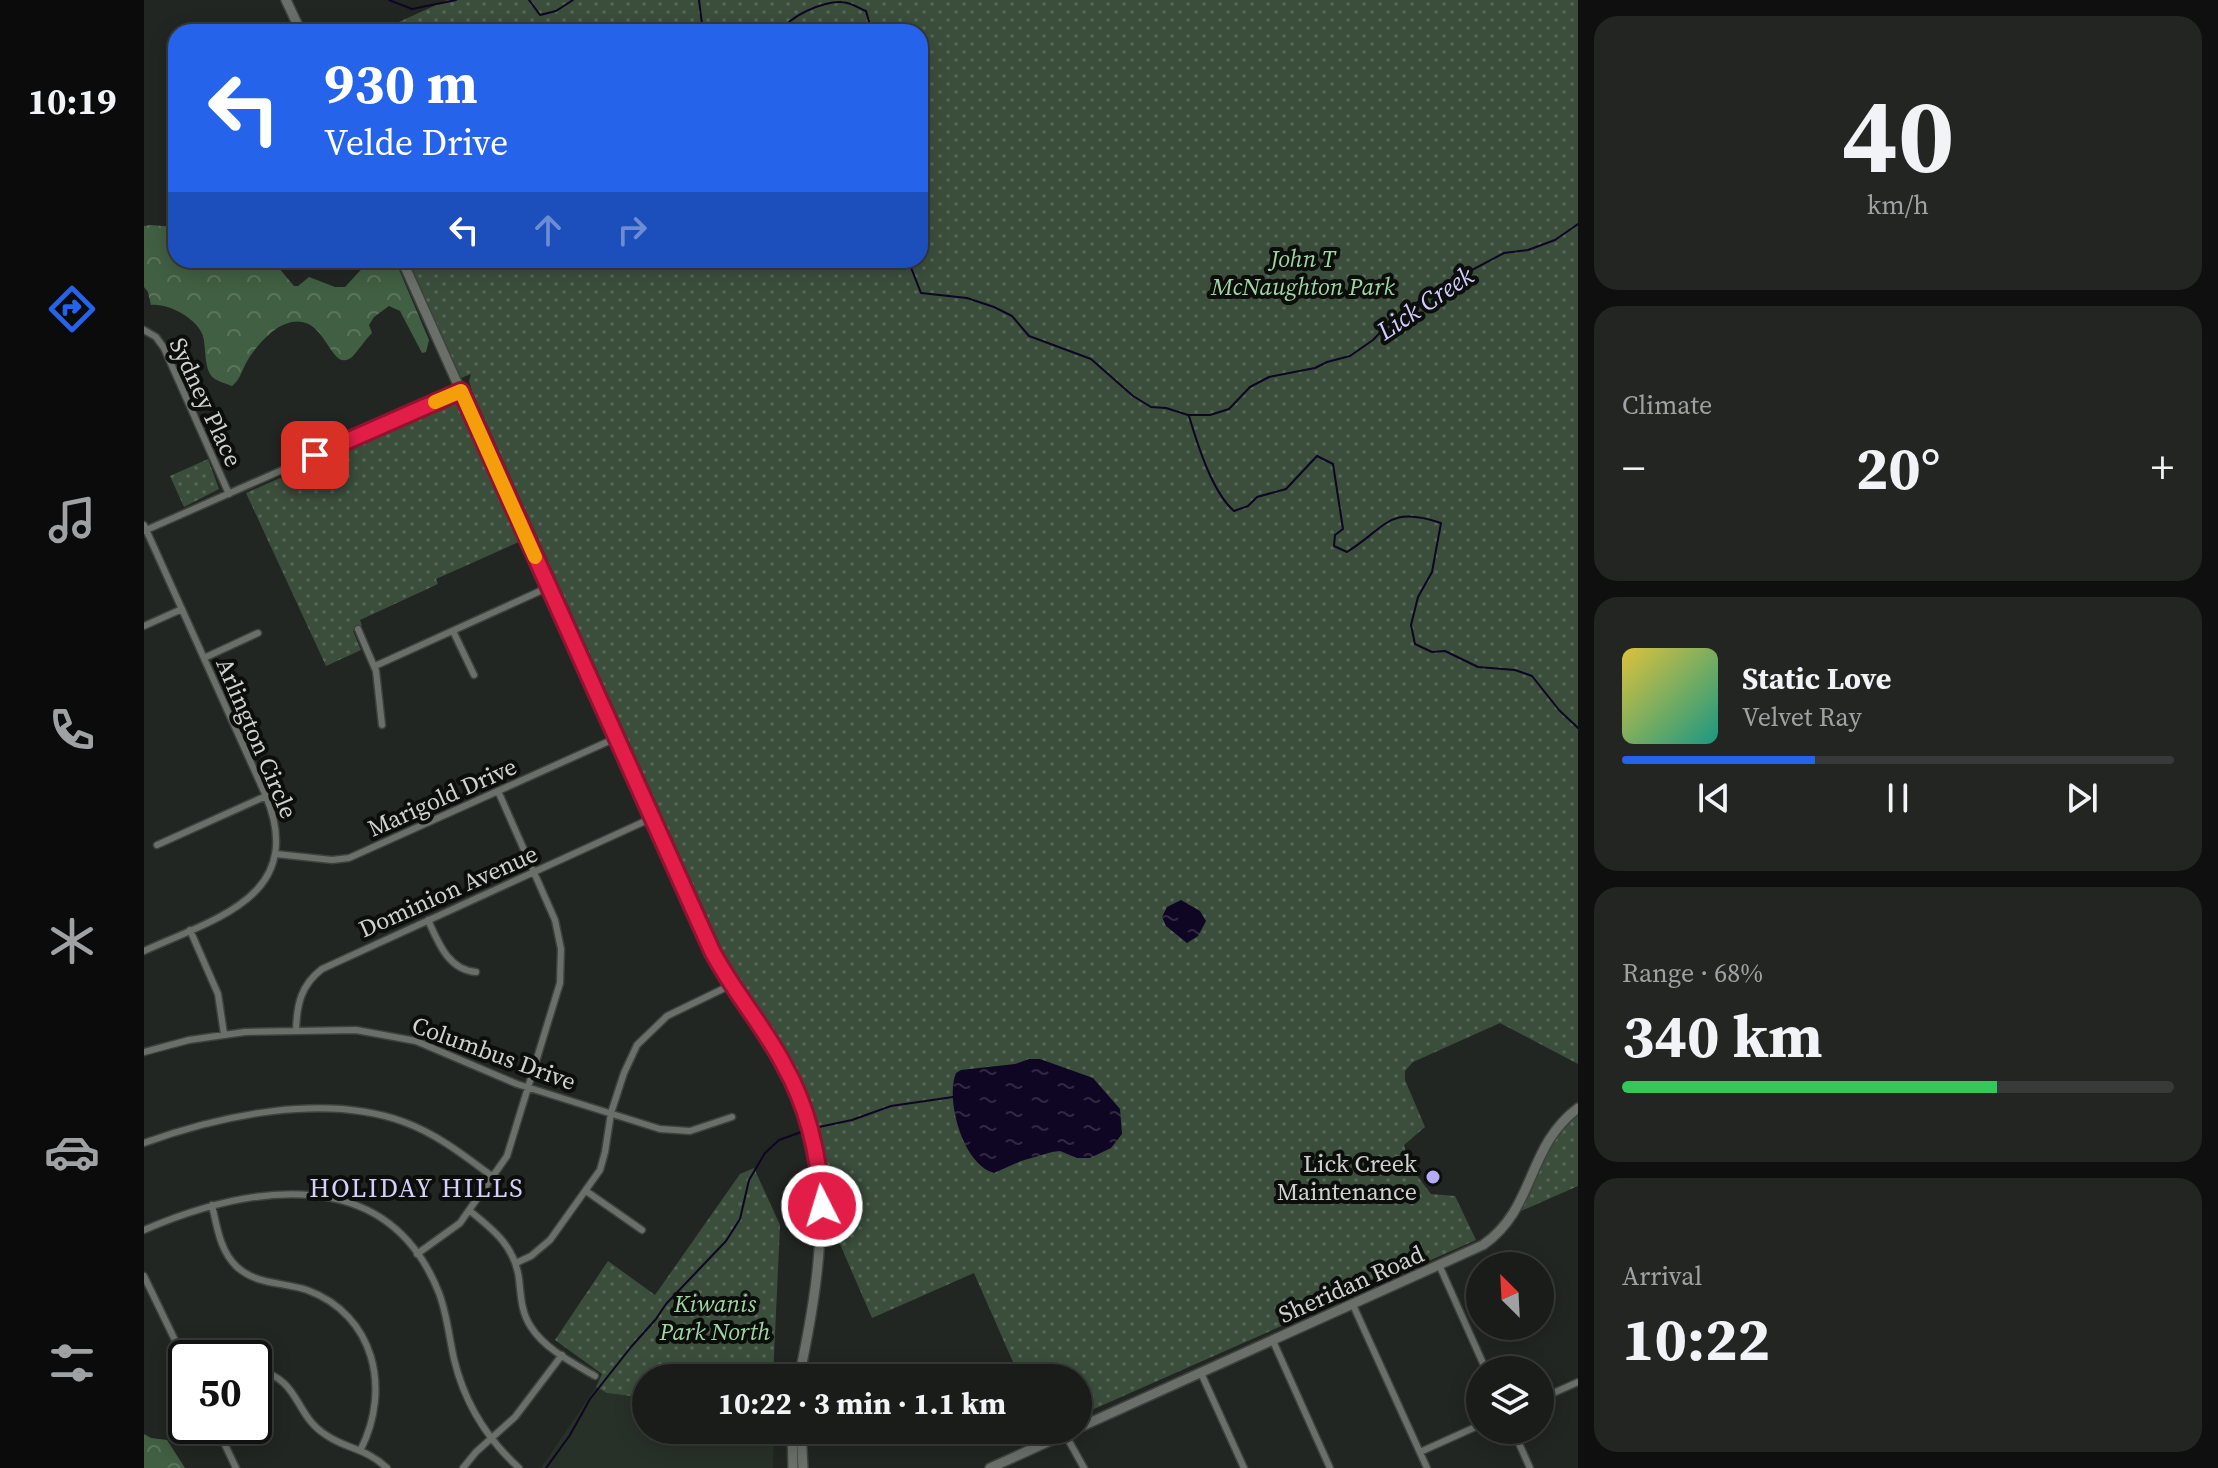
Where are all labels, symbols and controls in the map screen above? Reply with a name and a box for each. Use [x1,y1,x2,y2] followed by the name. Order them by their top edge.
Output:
[324,45,478,122] text: 930 m
[192,56,296,160] icon: left
[1842,63,1954,206] text: 40
[28,77,116,126] text: 10:19
[324,118,508,167] text: Velde Drive
[1867,187,1929,223] text: km/h
[442,208,486,252] icon: left
[526,208,570,252] icon: ahead
[610,208,654,252] icon: right
[1210,242,1395,303] park label: John T McNaughton Park
[1369,257,1481,349] water label: Lick Creek
[44,281,100,337] icon: directions
[162,332,250,472] street label: Sydney Place
[1622,387,1712,423] text: Climate
[281,421,349,489] pin
[1856,427,1940,509] text: 20°
[293,433,337,477] icon: arrive
[1622,437,1645,498] text: −
[2151,437,2174,498] text: +
[44,492,100,548] icon: music
[208,653,306,823] street label: Arlington Circle
[1742,658,1891,699] text: Static Love
[1742,699,1862,735] text: Velvet Ray
[44,702,100,758] icon: phone
[362,749,522,845] street label: Marigold Drive
[1692,776,1736,820] icon: previous
[1876,776,1920,820] icon: pause
[2060,776,2104,820] icon: next
[353,837,543,945] street label: Dominion Avenue
[44,913,100,969] icon: climate
[1622,955,1763,991] text: Range · 68%
[1622,995,1823,1077] text: 340 km
[407,1008,581,1098] street label: Columbus Drive
[44,1124,100,1180] icon: car
[1277,1147,1418,1208] place label: Lick Creek Maintenance
[780,1164,864,1248] position arrow
[1424,1168,1442,1186] marker: Lick Creek Maintenance
[309,1170,525,1206] district label: HOLIDAY HILLS
[1273,1237,1429,1331] street label: Sheridan Road
[1466,1252,1554,1340] north arrow
[1466,1252,1554,1444] map controls
[1622,1258,1702,1294] text: Arrival
[659,1287,770,1348] park label: Kiwanis Park North
[1622,1298,1770,1380] text: 10:22
[44,1335,100,1391] icon: filters
[168,1340,272,1444] speed limit sign: 50
[1466,1356,1554,1444] button: layers
[718,1383,1006,1424] text: 10:22 · 3 min · 1.1 km

